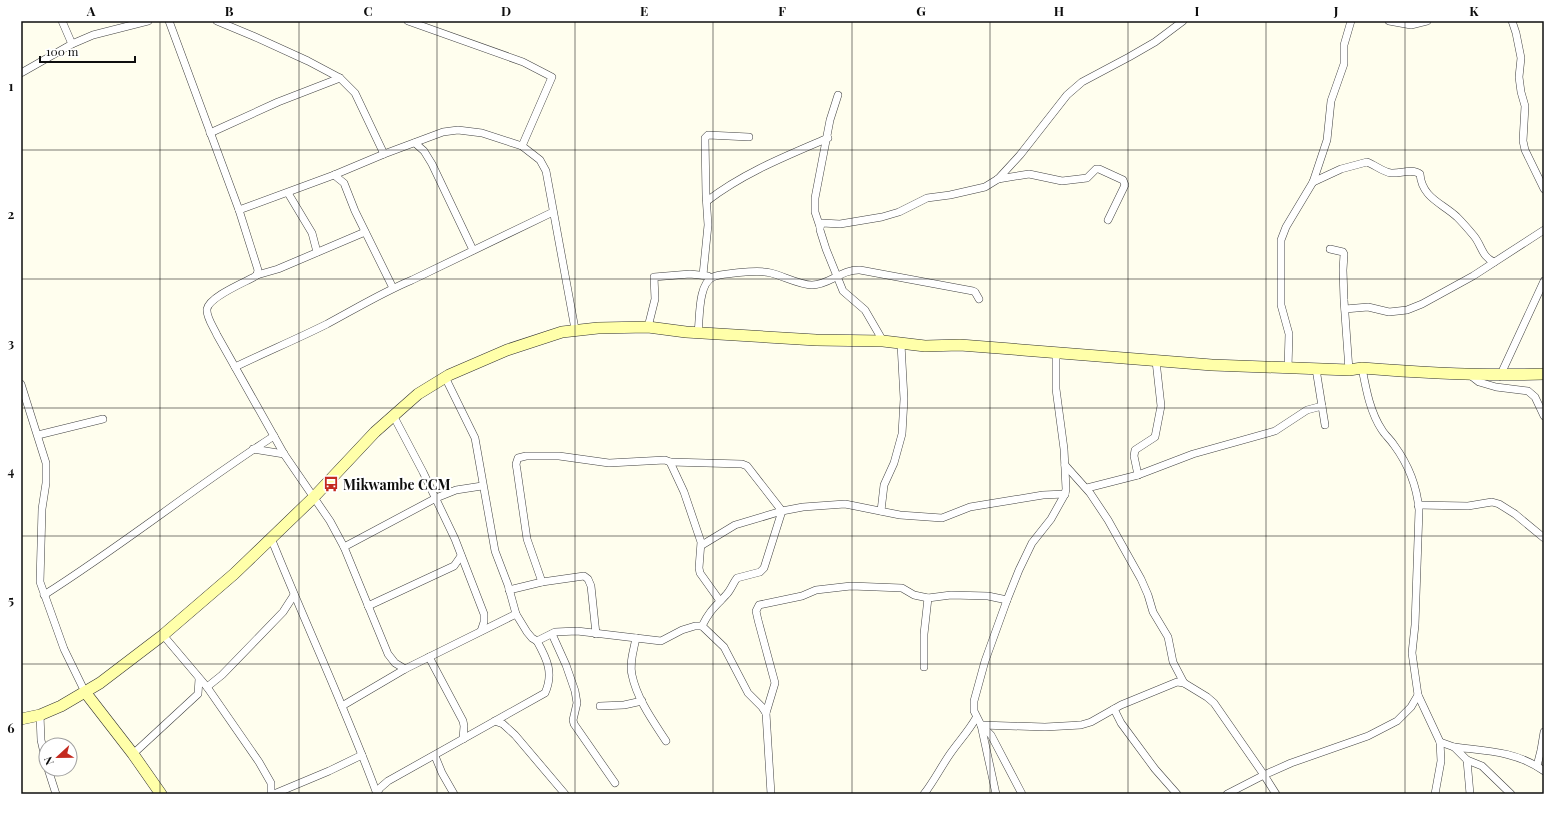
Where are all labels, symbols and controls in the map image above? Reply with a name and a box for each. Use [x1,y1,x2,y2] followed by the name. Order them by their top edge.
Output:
[86,2,96,19] text: A
[225,2,234,19] text: B
[363,2,373,19] text: C
[501,2,511,19] text: D
[640,2,648,19] text: E
[778,2,786,19] text: F
[916,2,926,19] text: G
[1054,2,1064,19] text: H
[1195,2,1200,19] text: I
[1333,2,1339,19] text: J
[1469,2,1479,19] text: K
[40,38,135,64] scale bar
[46,43,79,59] text: 100 m
[9,77,14,94] text: 1
[8,205,15,222] text: 2
[8,334,14,351] text: 3
[8,462,15,479] text: 4
[322,475,340,493] bus stop icon: Mikwambe CCM
[343,475,451,494] place label: Mikwambe CCM
[8,591,14,608] text: 5
[7,719,15,736] text: 6
[38,737,78,777] north arrow
[40,754,57,767] text: N

